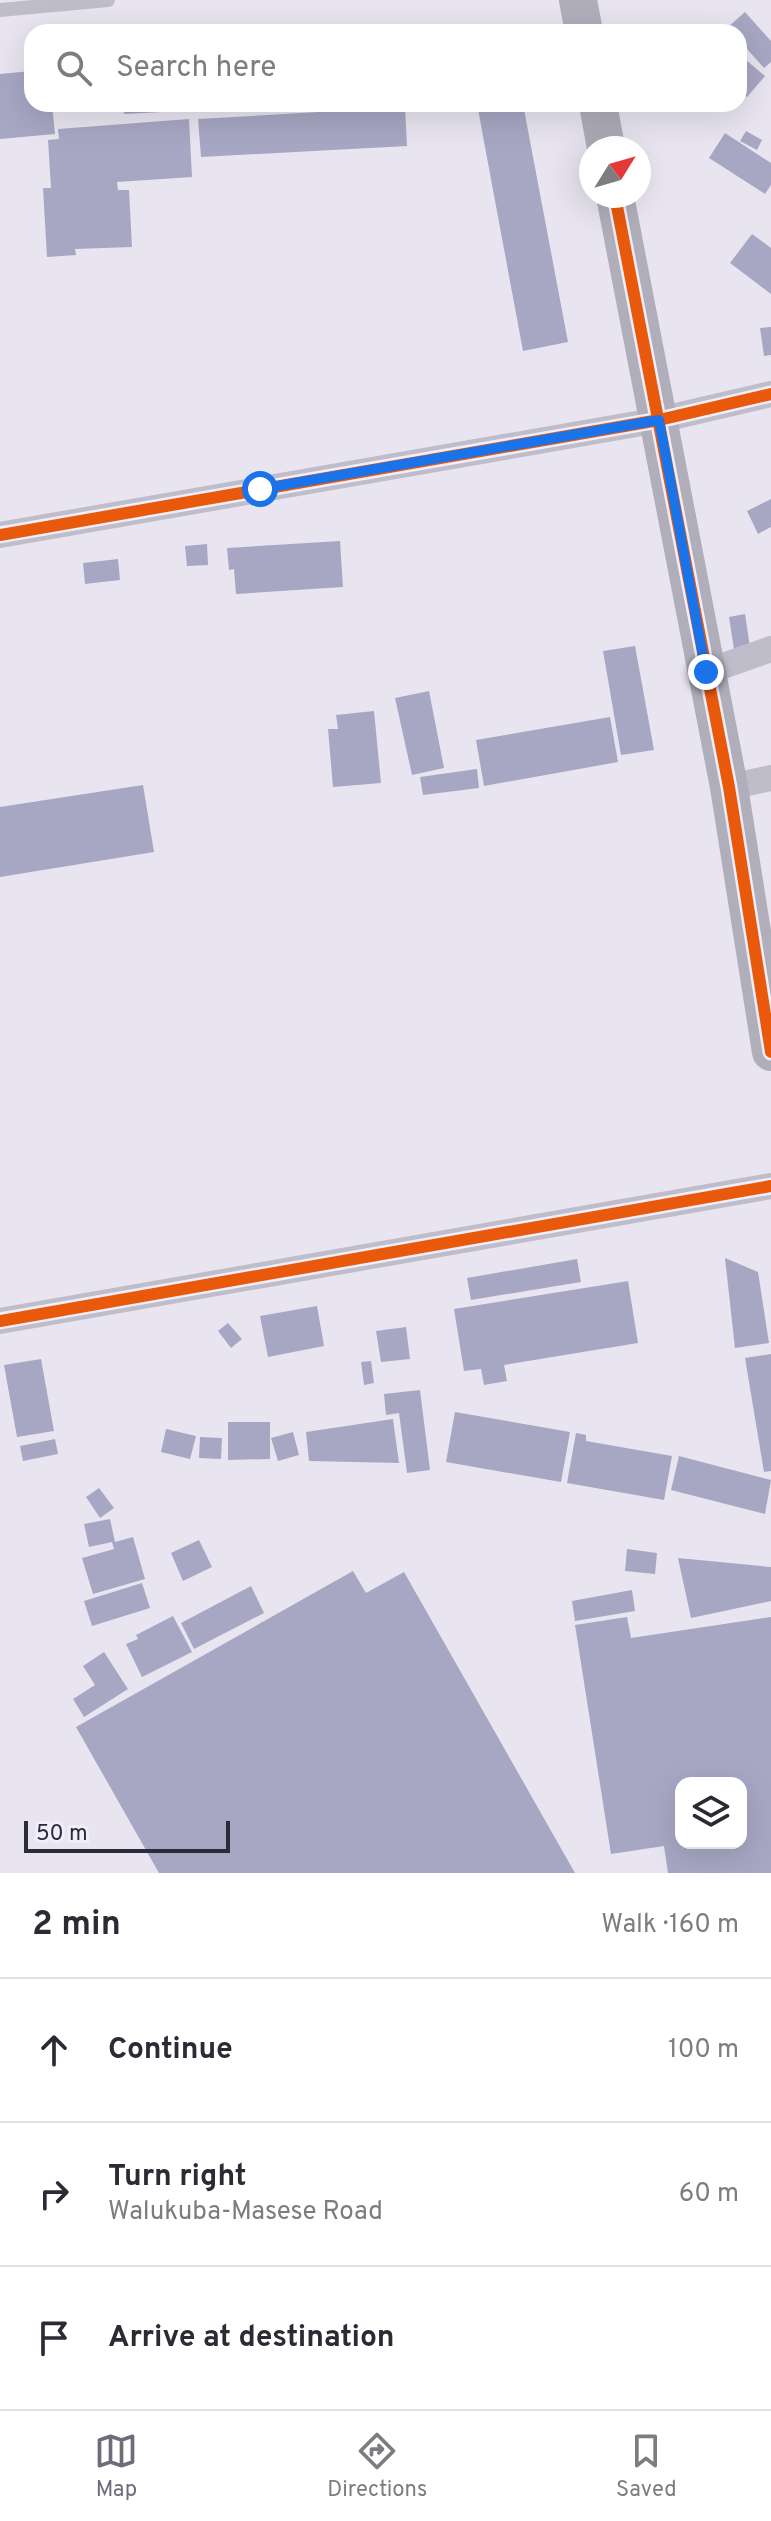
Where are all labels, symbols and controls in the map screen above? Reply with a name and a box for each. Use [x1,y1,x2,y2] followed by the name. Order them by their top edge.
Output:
[24,24,747,112] search box
[52,46,96,90] icon: search
[116,50,276,87] text: Search here
[579,136,651,208] north arrow
[242,471,278,507] route start
[688,654,724,690] route end
[675,1777,747,1849] map controls
[675,1777,747,1849] button: layers
[24,1817,230,1853] scale bar
[36,1821,88,1848] text: 50 m
[32,1904,121,1947] text: 2 min
[601,1909,739,1942] text: Walk · 160 m
[32,2028,76,2072] icon: ahead
[108,2032,233,2069] text: Continue
[668,2034,739,2067] text: 100 m
[108,2159,246,2196] text: Turn right
[32,2172,76,2216] icon: right
[679,2178,739,2211] text: 60 m
[108,2196,383,2229] text: Walukuba-Masese Road
[32,2316,76,2360] icon: arrive
[108,2320,394,2357] text: Arrive at destination
[94,2429,138,2504] tab: Map
[327,2429,427,2504] tab: Directions
[616,2429,677,2504] tab: Saved

